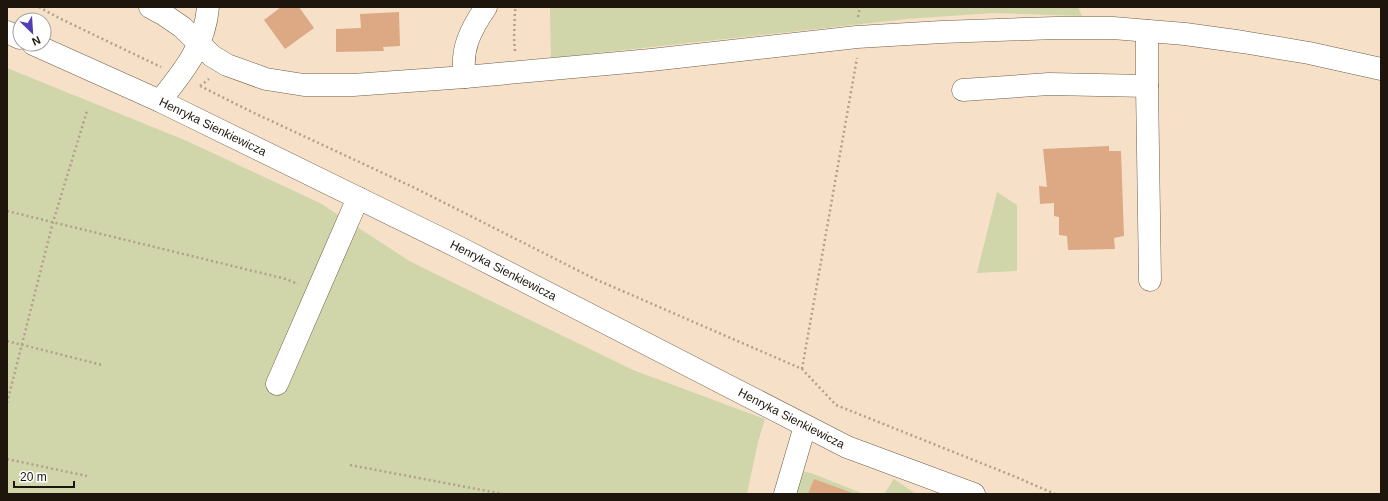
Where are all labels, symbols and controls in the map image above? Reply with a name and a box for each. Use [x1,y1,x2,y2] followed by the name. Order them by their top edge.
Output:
[12,12,52,52] north arrow
[30,34,42,48] text: N
[157,95,269,159] street label: Henryka Sienkiewicza
[448,237,559,304] street label: Henryka Sienkiewicza
[736,385,847,452] street label: Henryka Sienkiewicza
[14,463,74,489] scale bar
[20,470,47,484] text: 20 m

